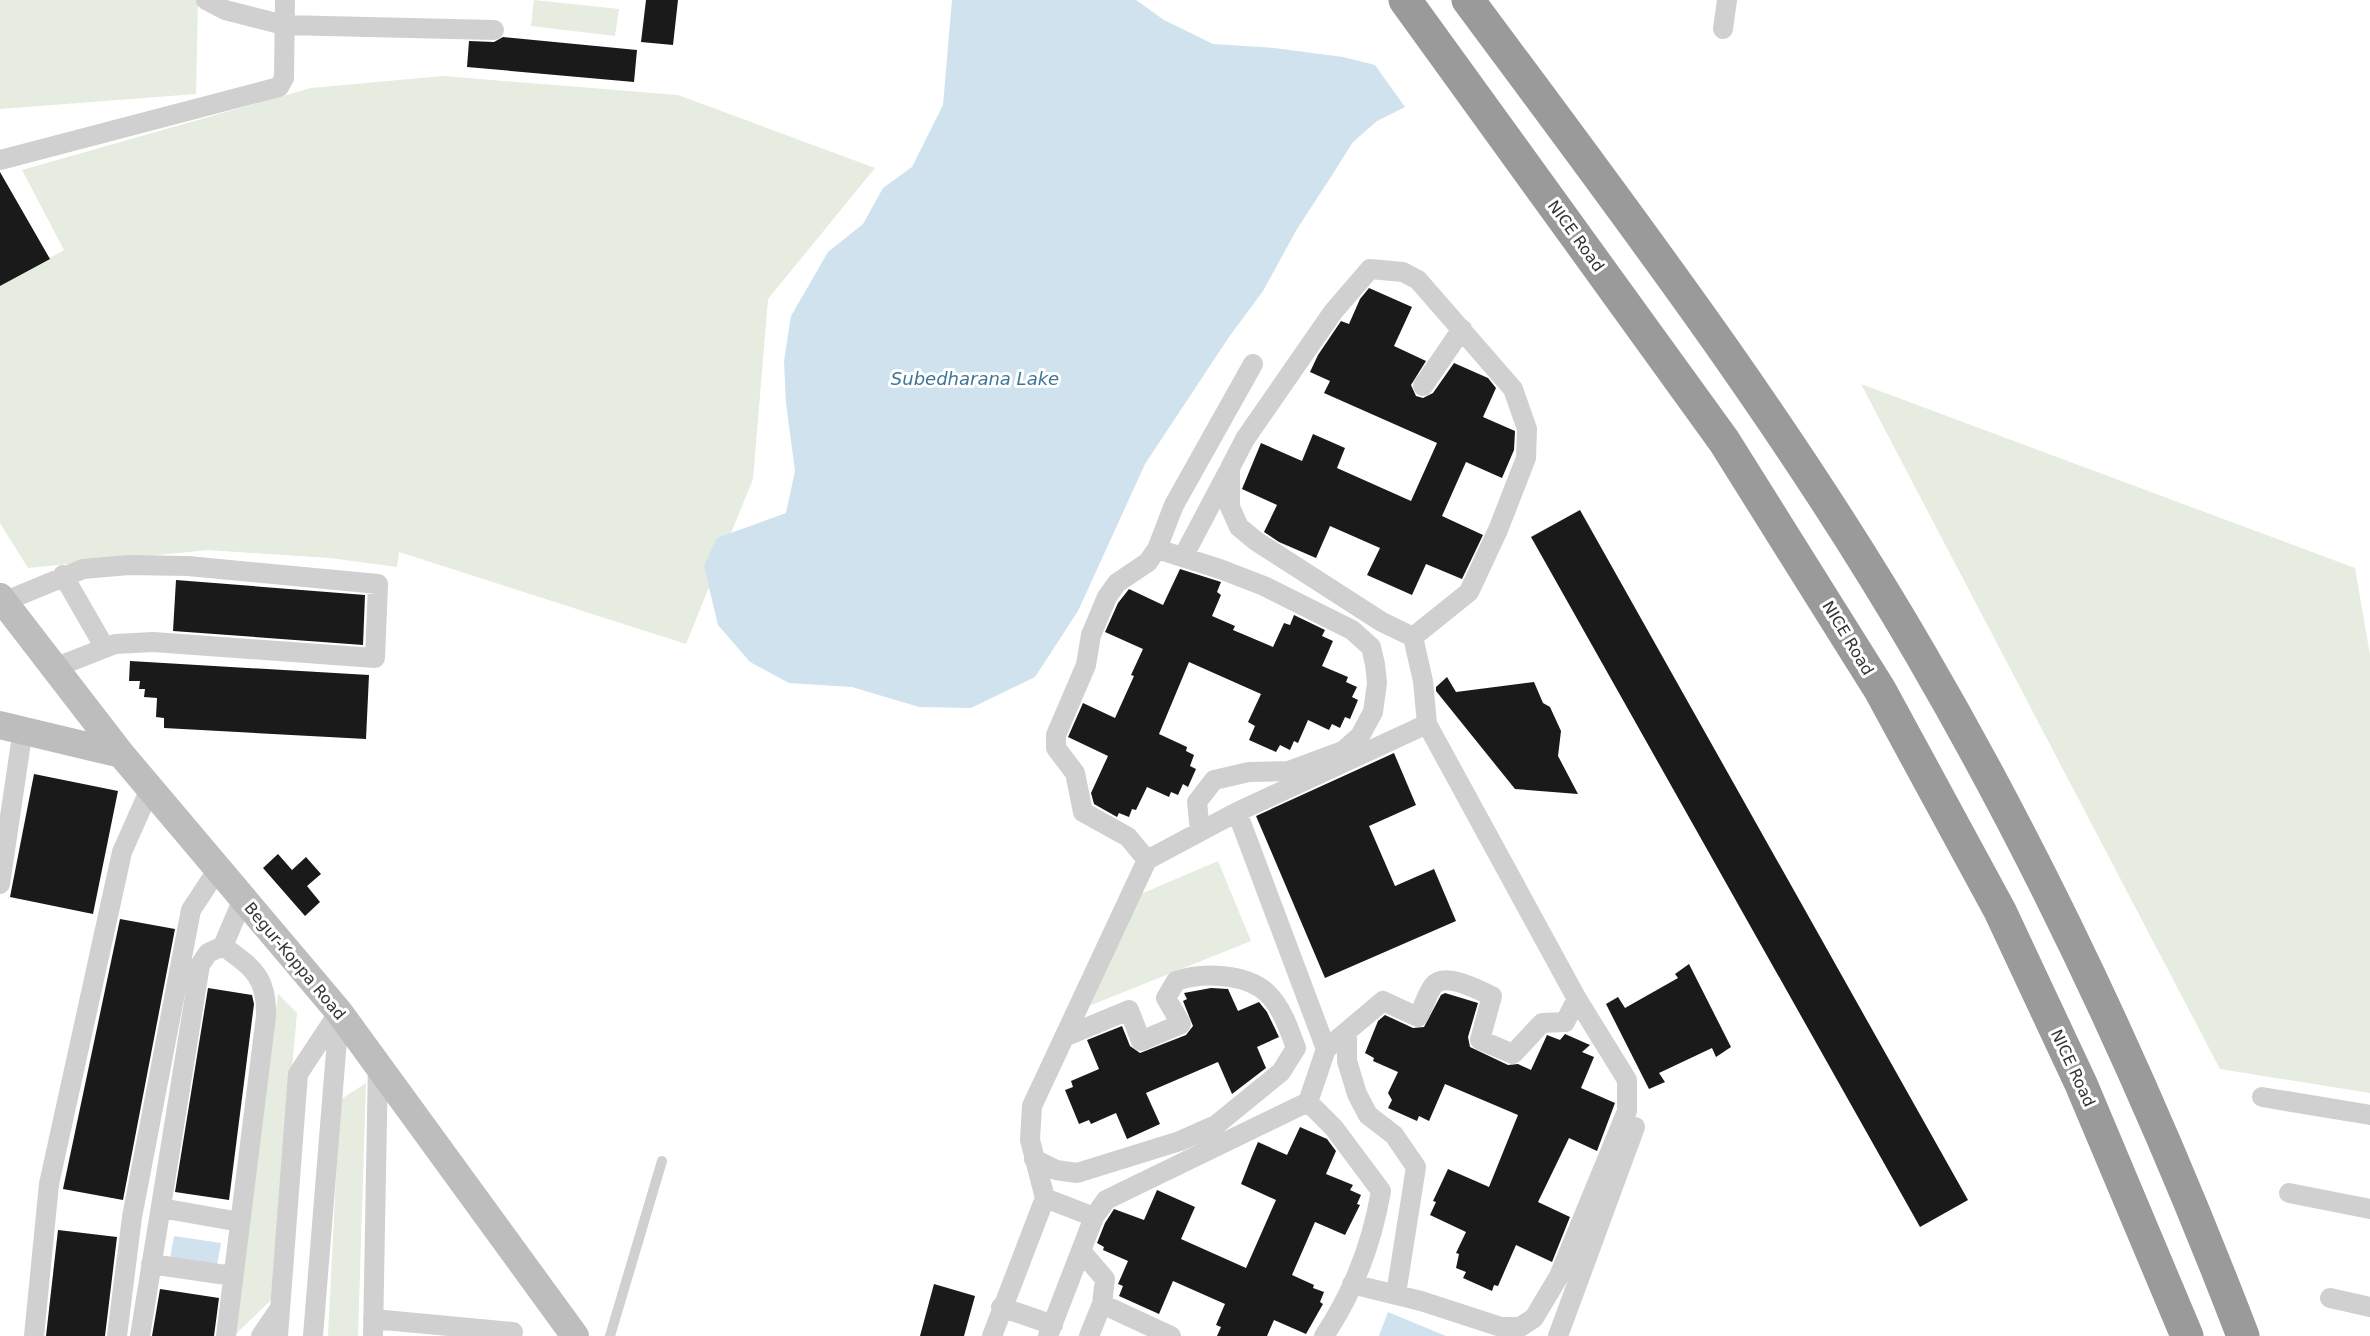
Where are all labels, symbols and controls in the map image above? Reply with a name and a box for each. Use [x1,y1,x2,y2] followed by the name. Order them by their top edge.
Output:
[1544,197,1608,275] street label: NICE Road
[891,368,1059,389] water label: Subedharana Lake
[1818,597,1878,679] street label: NICE Road
[240,898,350,1024] street label: Begur-Koppa Road
[2047,1026,2099,1110] street label: NICE Road

